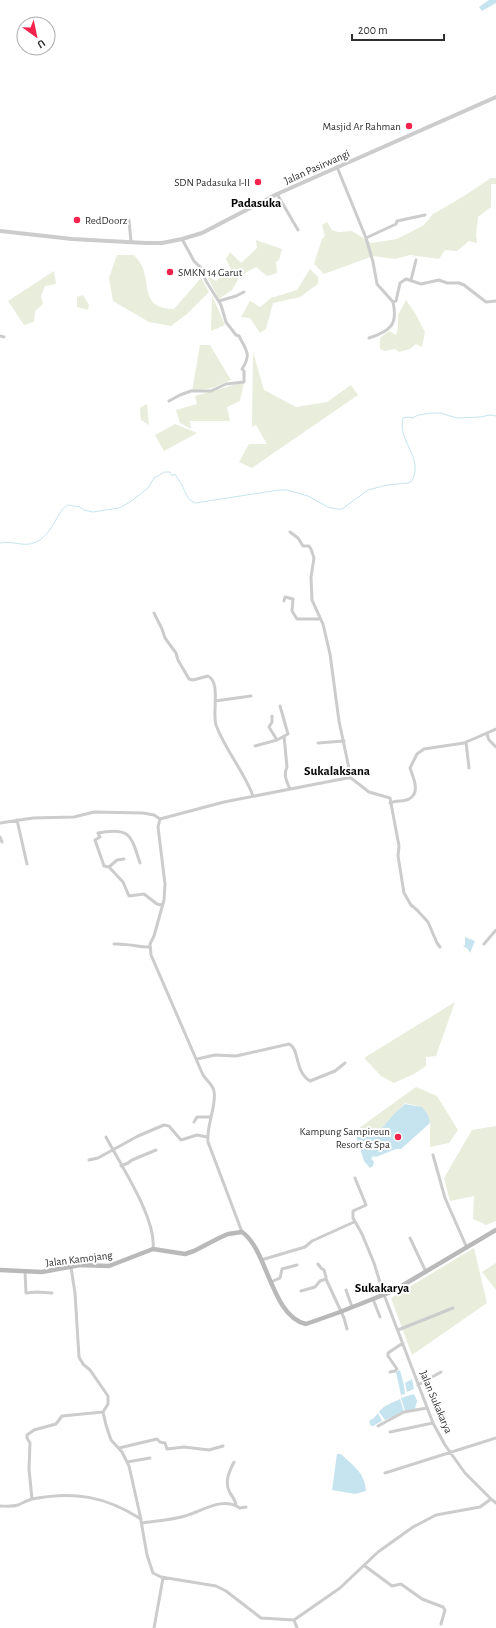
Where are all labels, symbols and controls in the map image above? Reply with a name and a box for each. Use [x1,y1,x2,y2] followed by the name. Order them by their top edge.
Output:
[16,16,56,56] north arrow
[352,16,444,42] scale bar
[358,24,388,36] text: 200 m
[35,37,47,50] text: U
[323,121,401,132] place label: Masjid Ar Rahman
[404,121,414,131] marker: Masjid Ar Rahman
[283,148,351,186] street label: Jalan Pasirwangi
[174,177,250,188] place label: SDN Padasuka I-II
[253,177,263,187] marker: SDN Padasuka I-II
[231,197,281,210] district label: Padasuka
[72,215,82,225] marker: RedDoorz
[85,215,128,226] place label: RedDoorz
[165,267,175,277] marker: SMKN 14 Garut
[178,267,243,278] place label: SMKN 14 Garut
[304,765,370,778] district label: Sukalaksana
[300,1126,390,1150] place label: Kampung Sampireun Resort & Spa
[393,1132,403,1142] marker: Kampung Sampireun Resort & Spa
[45,1249,114,1269] street label: Jalan Kamojang
[355,1282,409,1295] district label: Sukakarya
[418,1369,454,1435] street label: Jalan Sukakarya

